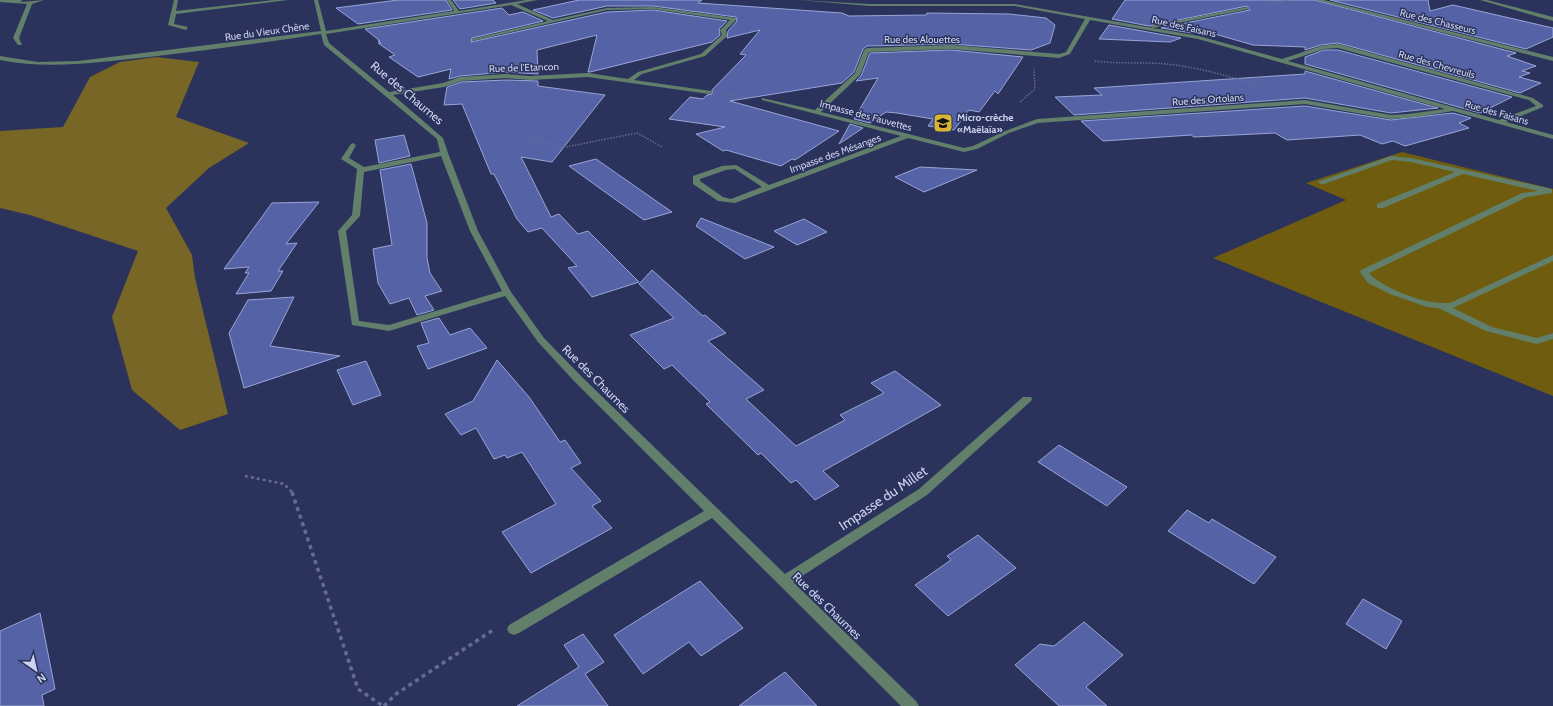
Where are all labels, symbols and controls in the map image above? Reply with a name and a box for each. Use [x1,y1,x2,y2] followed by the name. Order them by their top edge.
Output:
[1399,6,1477,37] street label: Rue des Chasseurs
[1150,13,1217,40] street label: Rue des Faisans
[224,19,310,44] street label: Rue du Vieux Chêne
[884,33,960,46] street label: Rue des Alouettes
[1397,47,1477,82] street label: Rue des Chevreuils
[368,58,447,127] street label: Rue des Chaumes
[489,60,560,75] street label: Rue de l'Etancon
[1172,91,1244,108] street label: Rue des Ortolans
[818,97,913,134] street label: Impasse des Fauvettes
[1463,97,1530,128] street label: Rue des Faisans
[957,111,1013,136] place label: Micro-crèche «Maëlaïa»
[932,112,954,134] school or university icon: Micro-crèche «Maëlaïa»
[788,131,883,176] street label: Impasse des Mésanges
[559,341,634,416] street label: Rue des Chaumes
[835,462,931,534] street label: Impasse du Millet
[790,569,865,642] street label: Rue des Chaumes
[16,650,56,690] north arrow
[34,670,49,686] text: N

